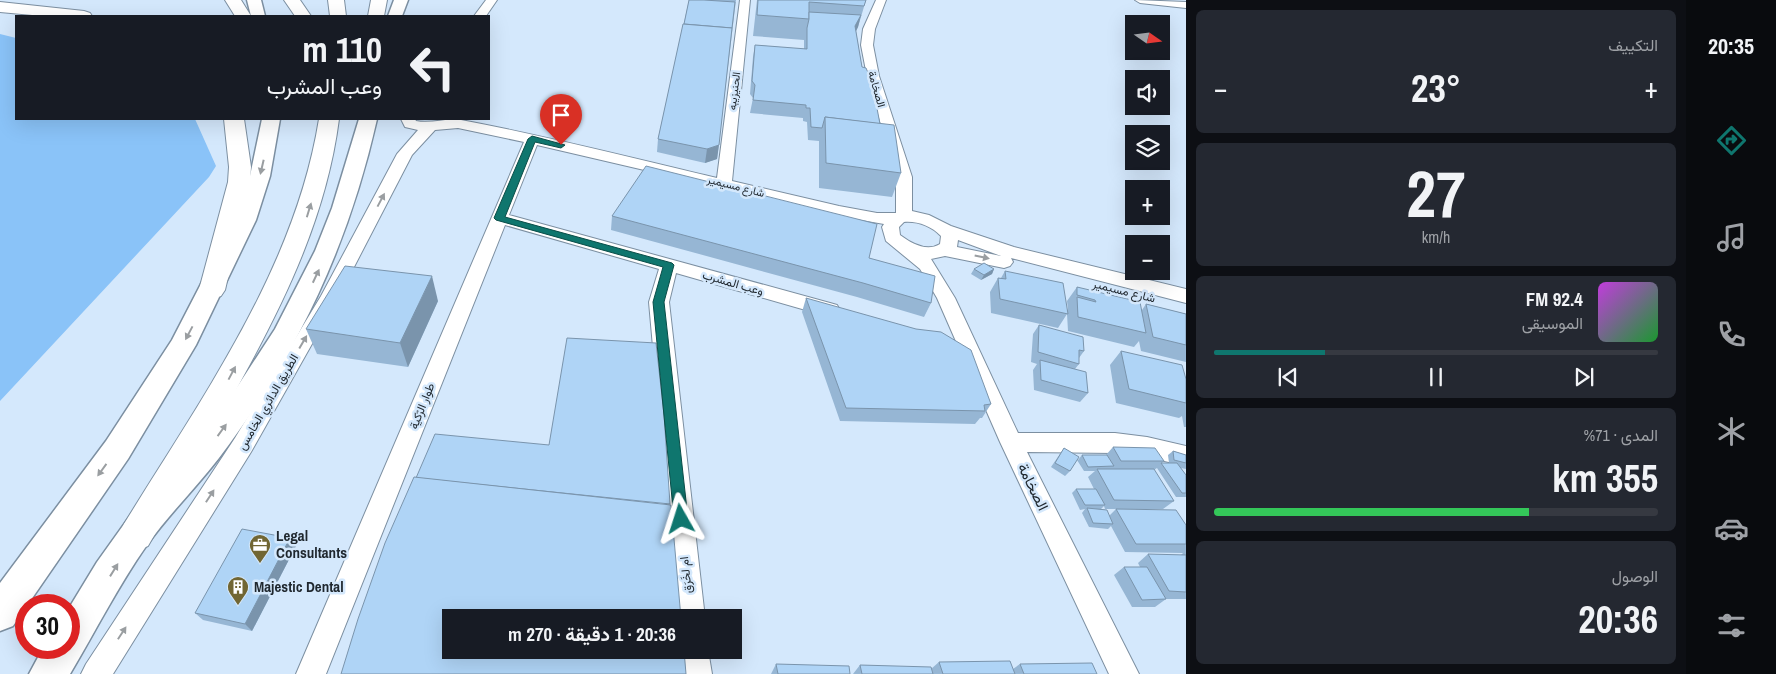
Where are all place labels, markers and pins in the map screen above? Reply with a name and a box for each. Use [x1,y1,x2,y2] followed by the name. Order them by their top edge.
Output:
[540,94,582,145] pin
[276,525,347,563] place label: Legal Consultants
[248,533,272,564] office icon: Legal Consultants
[226,575,250,606] building icon: Majestic Dental
[254,576,344,597] place label: Majestic Dental

